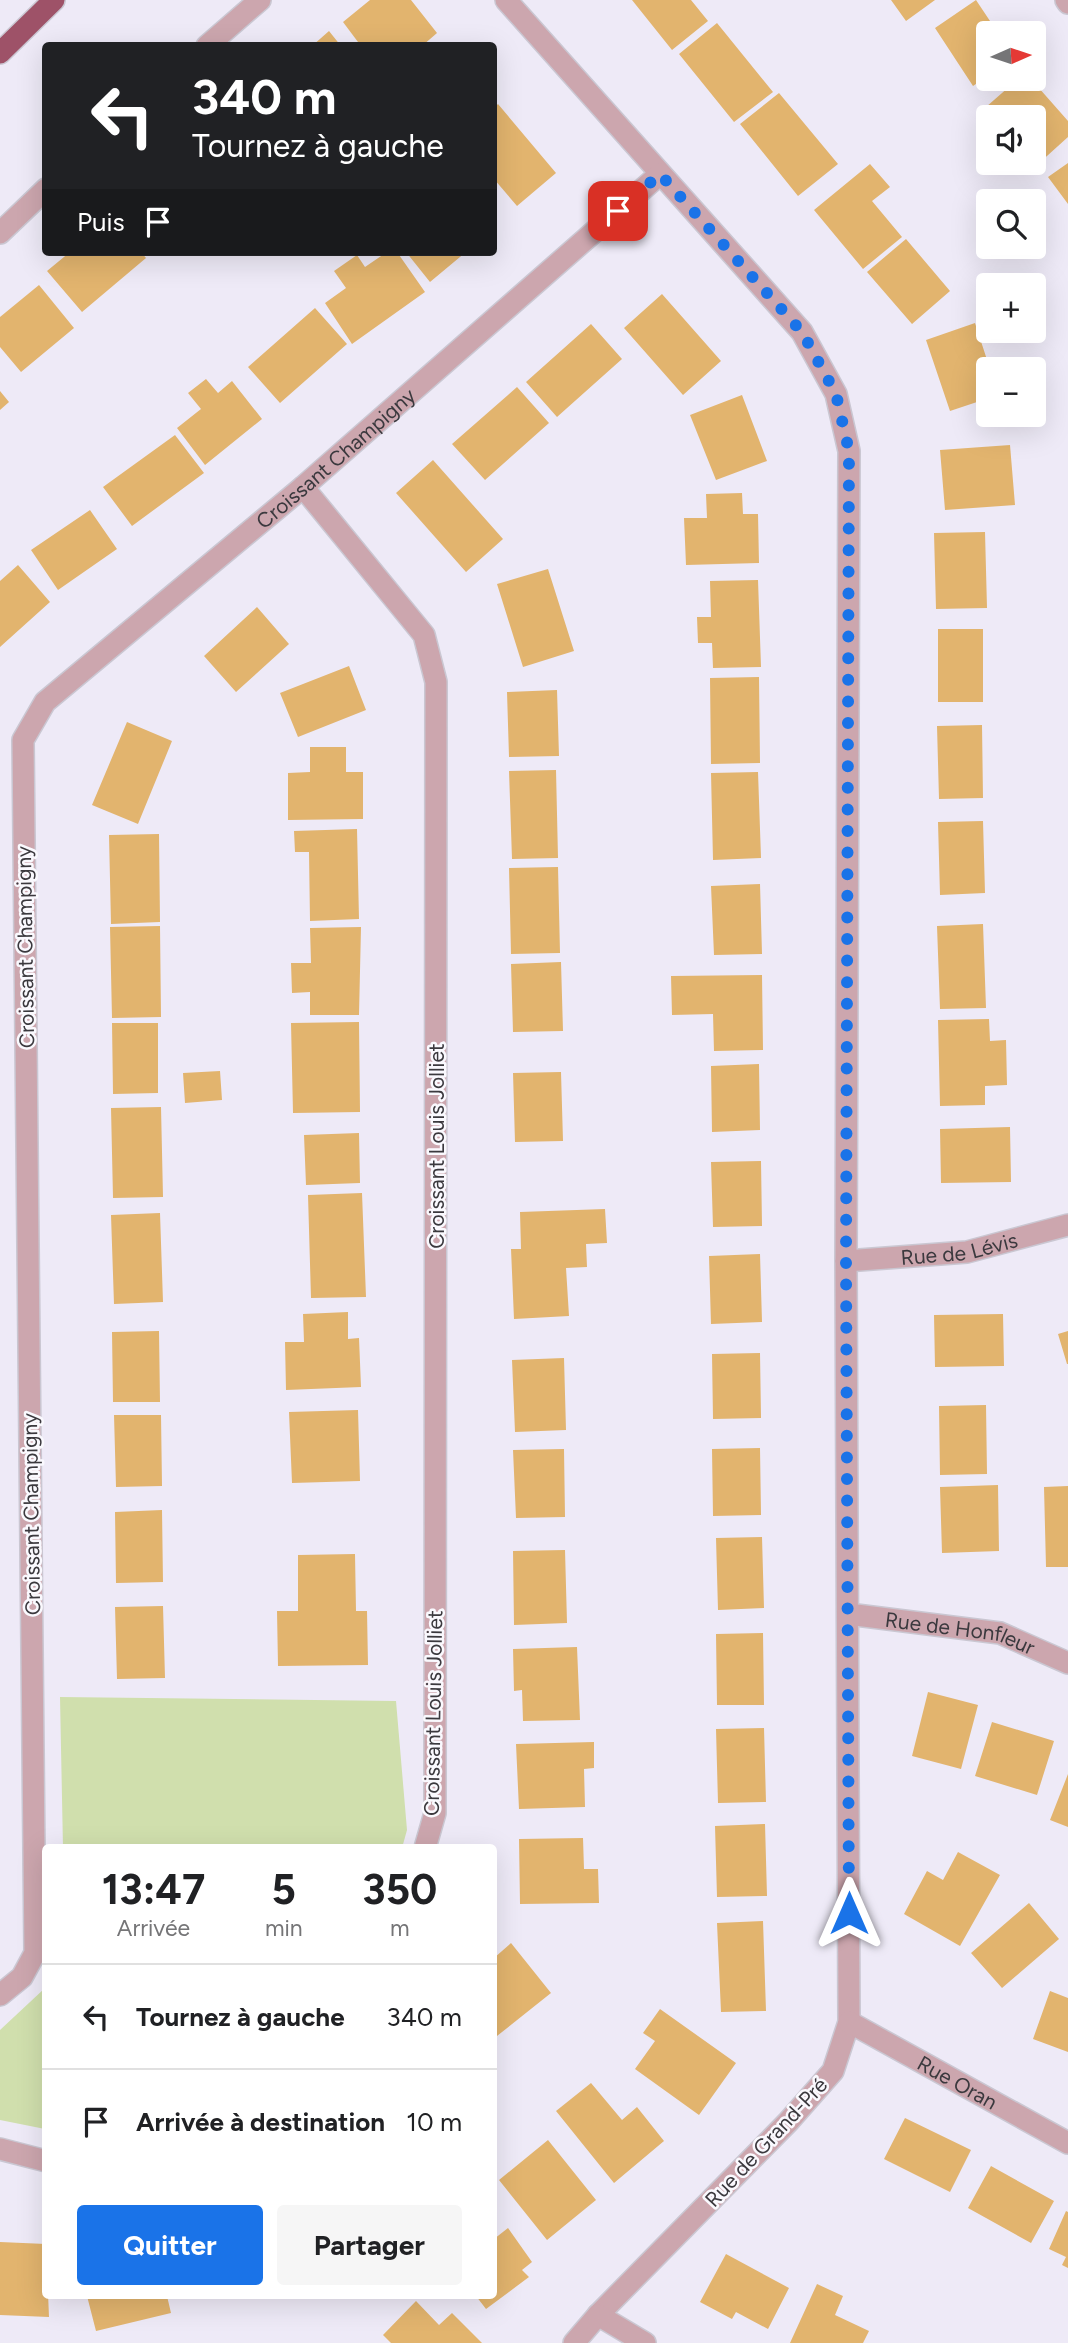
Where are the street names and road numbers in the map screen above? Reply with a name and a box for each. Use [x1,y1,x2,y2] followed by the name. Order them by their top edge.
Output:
[251,382,420,533] street label: Croissant Champigny
[11,846,39,1048] street label: Croissant Champigny
[424,1043,449,1249] street label: Croissant Louis Jolliet
[900,1227,1020,1269] street label: Rue de Lévis
[17,1413,45,1615] street label: Croissant Champigny
[884,1606,1039,1659] street label: Rue de Honfleur
[419,1610,447,1816] street label: Croissant Louis Jolliet
[913,2050,1002,2114] street label: Rue Oran
[700,2072,832,2212] street label: Rue de Grand-Pré

